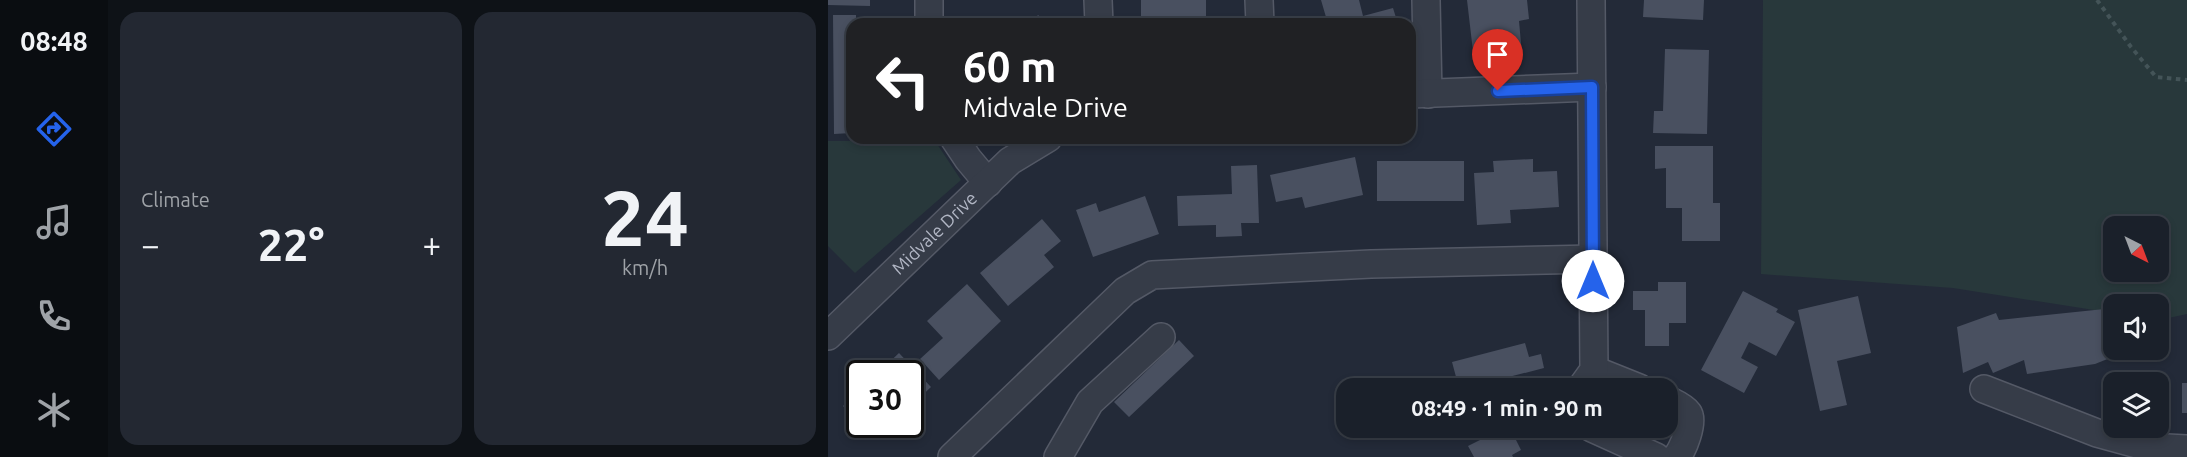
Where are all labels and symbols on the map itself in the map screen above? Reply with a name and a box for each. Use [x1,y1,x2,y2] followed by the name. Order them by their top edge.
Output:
[1472,29,1523,91] pin
[887,187,981,278] street label: Midvale Drive
[2103,216,2169,282] north arrow
[1561,249,1625,313] position arrow
[846,360,924,438] speed limit sign: 30

